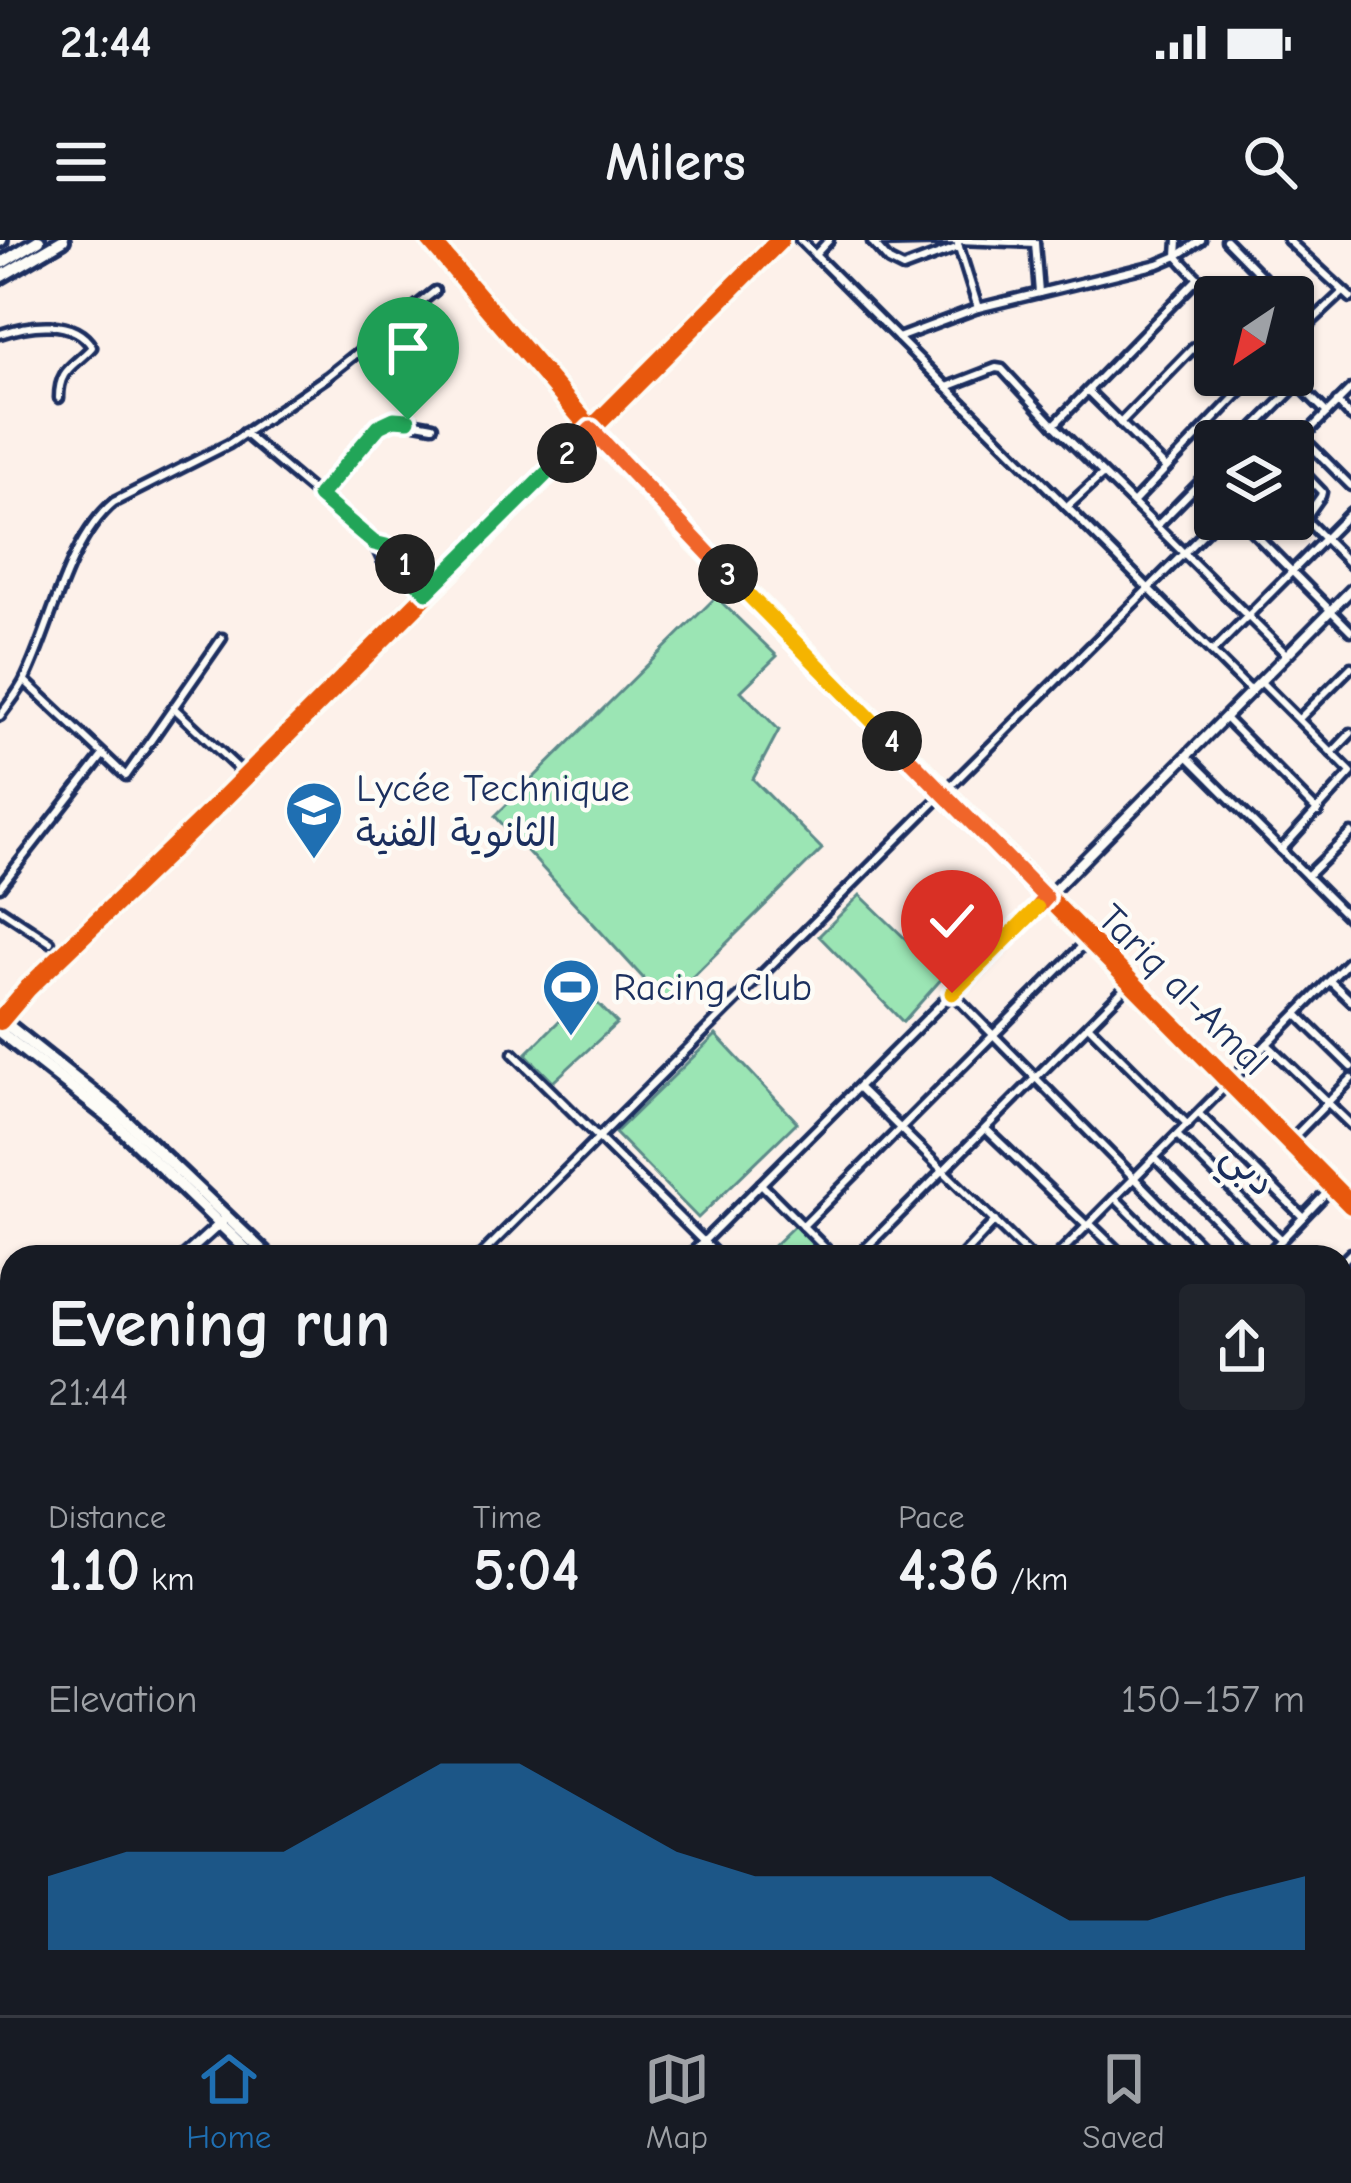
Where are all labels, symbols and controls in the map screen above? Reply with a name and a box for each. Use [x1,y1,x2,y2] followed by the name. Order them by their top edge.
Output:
[60,16,152,68] text: 21:44
[48,129,114,195] icon: menu
[1237,129,1303,195] icon: search
[605,131,746,194] text: Milers
[1194,276,1314,396] north arrow
[1194,276,1314,540] map controls
[357,297,459,420] pin
[375,315,441,381] icon: arrive
[1194,420,1314,540] button: layers
[537,423,597,483] pin: 2
[559,434,575,472] text: 2
[375,534,435,594] pin: 1
[698,544,758,604] pin: 3
[399,545,411,583] text: 1
[720,555,736,593] text: 3
[862,711,922,771] pin: 4
[884,722,900,760] text: 4
[356,766,630,858] place label: Lycée Technique الثانوية الفنية
[283,779,345,861] school or university icon: Lycée Technique الثانوية الفنية
[901,870,1003,993] pin
[919,888,985,954] icon: check
[1088,895,1278,1085] street label: Tariq al-Amal
[540,956,602,1038] sports icon: Racing Club
[613,965,812,1010] place label: Racing Club
[1206,1133,1285,1212] street label: دبي
[1179,1284,1305,1410] button: share
[48,1287,390,1363] text: Evening run
[48,1370,129,1415] text: 21:44
[48,1498,166,1536] text: Distance
[473,1498,542,1536] text: Time
[898,1498,965,1536] text: Pace
[48,1536,140,1605] text: 1.10
[473,1536,580,1605] text: 5:04
[898,1536,1000,1605] text: 4:36
[140,1560,195,1598] text: km
[1000,1560,1068,1598] text: /km
[48,1677,197,1722] text: Elevation
[1121,1677,1305,1722] text: 150–157 m
[186,2046,271,2156] tab: Home
[644,2046,710,2156] tab: Map
[1082,2046,1165,2156] tab: Saved

